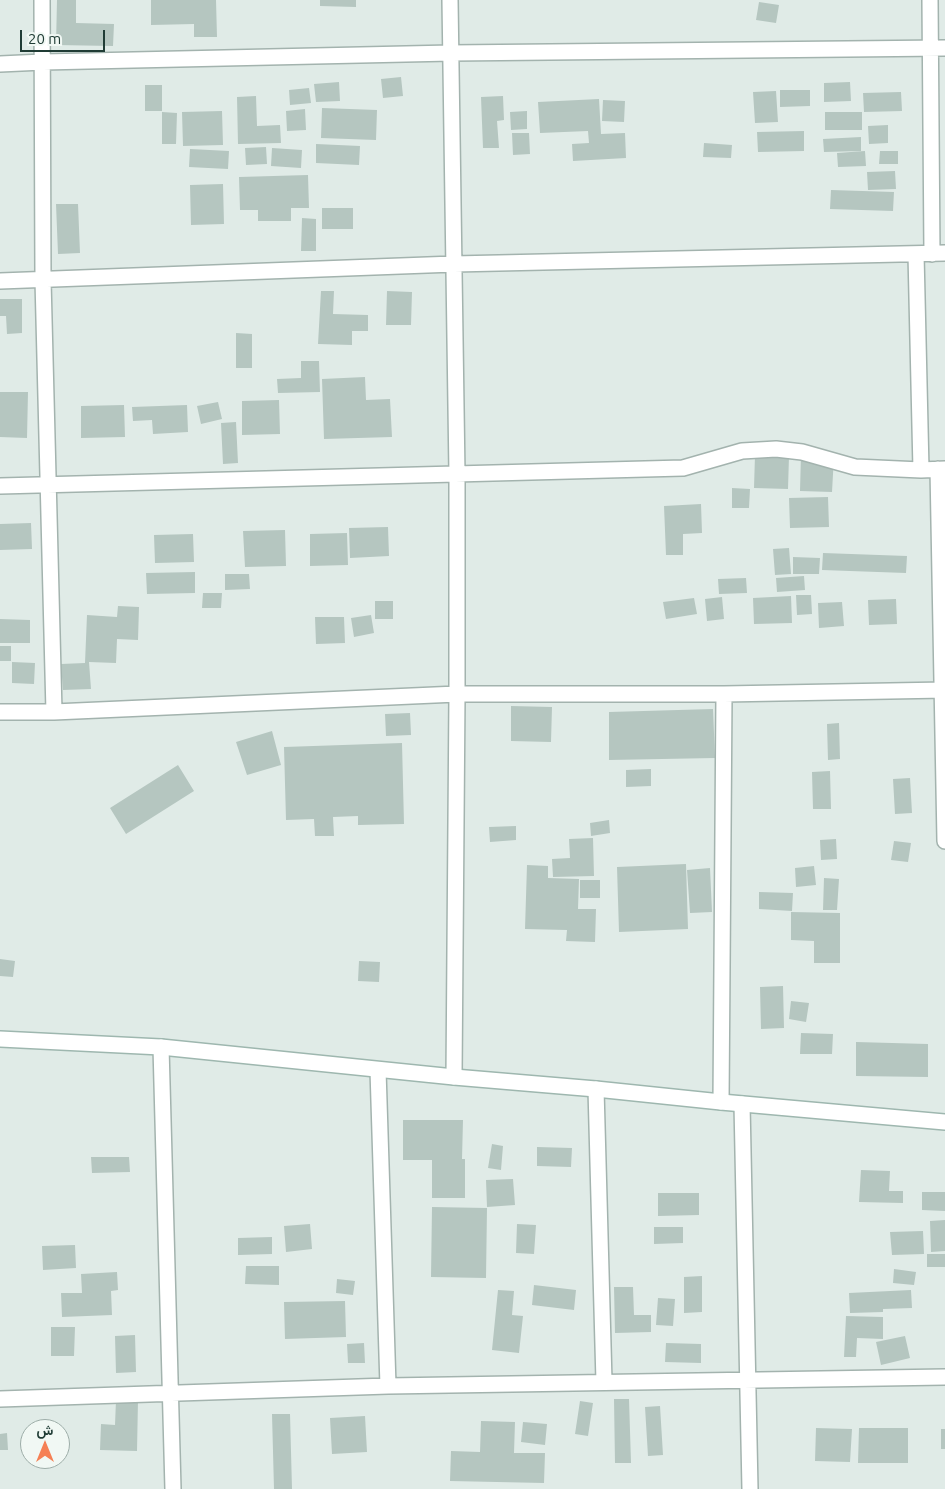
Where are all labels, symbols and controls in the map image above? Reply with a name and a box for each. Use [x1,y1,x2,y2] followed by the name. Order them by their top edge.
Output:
[22,20,108,52] scale bar
[28,30,61,47] text: 20 m
[20,1419,70,1469] north arrow
[37,1422,53,1438] text: ش

